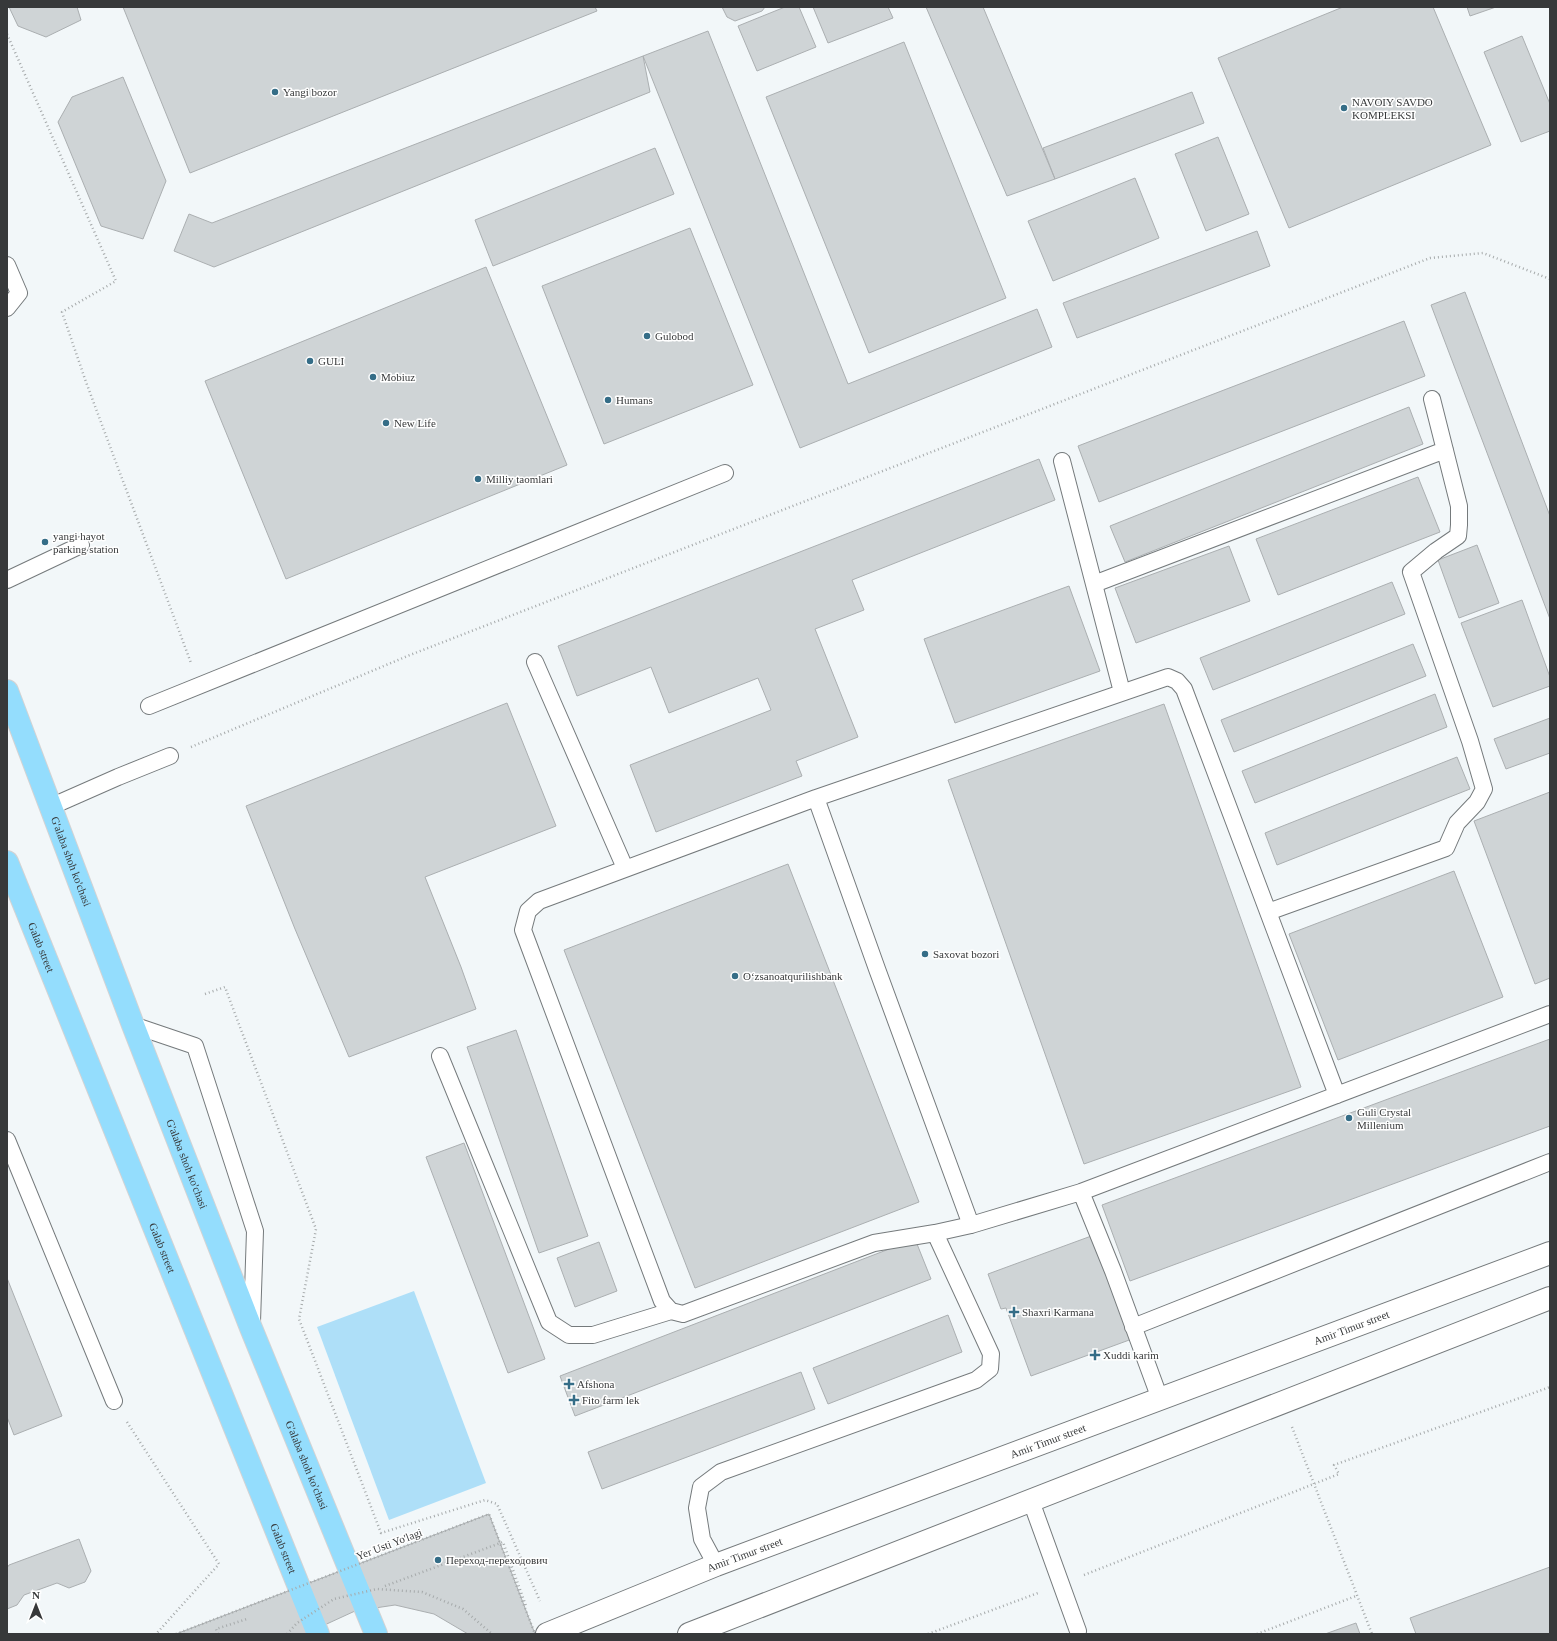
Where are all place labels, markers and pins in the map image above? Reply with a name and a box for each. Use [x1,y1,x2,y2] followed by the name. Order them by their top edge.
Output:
[283,86,337,98] place label: Yangi bozor
[270,87,280,97] marker: Yangi bozor
[1352,96,1433,121] place label: NAVOIY SAVDO KOMPLEKSI
[1339,103,1349,113] marker: NAVOIY SAVDO KOMPLEKSI
[655,330,694,342] place label: Gulobod
[642,331,652,341] marker: Gulobod
[318,355,345,367] place label: GULI
[305,356,315,366] marker: GULI
[381,371,415,383] place label: Mobiuz
[368,372,378,382] marker: Mobiuz
[616,394,653,406] place label: Humans
[603,395,613,405] marker: Humans
[394,417,436,429] place label: New Life
[381,418,391,428] marker: New Life
[486,473,553,485] place label: Milliy taomlari
[473,474,483,484] marker: Milliy taomlari
[53,530,119,555] place label: yangi hayot parking station
[40,537,50,547] marker: yangi hayot parking station
[933,948,999,960] place label: Saxovat bozori
[920,949,930,959] marker: Saxovat bozori
[743,970,843,982] place label: Oʻzsanoatqurilishbank
[730,971,740,981] marker: Oʻzsanoatqurilishbank
[1357,1106,1411,1131] place label: Guli Crystal Millenium
[1344,1113,1354,1123] marker: Guli Crystal Millenium
[1022,1306,1094,1318] place label: Shaxri Karmana
[1009,1307,1019,1317] marker: Shaxri Karmana
[1103,1349,1159,1361] place label: Xuddi karim
[1090,1350,1100,1360] marker: Xuddi karim
[577,1378,614,1390] place label: Afshona
[564,1379,574,1389] marker: Afshona
[582,1394,640,1406] place label: Fito farm lek
[569,1395,579,1405] marker: Fito farm lek
[446,1554,548,1566] place label: Переход-переходович
[433,1555,443,1565] marker: Переход-переходович

